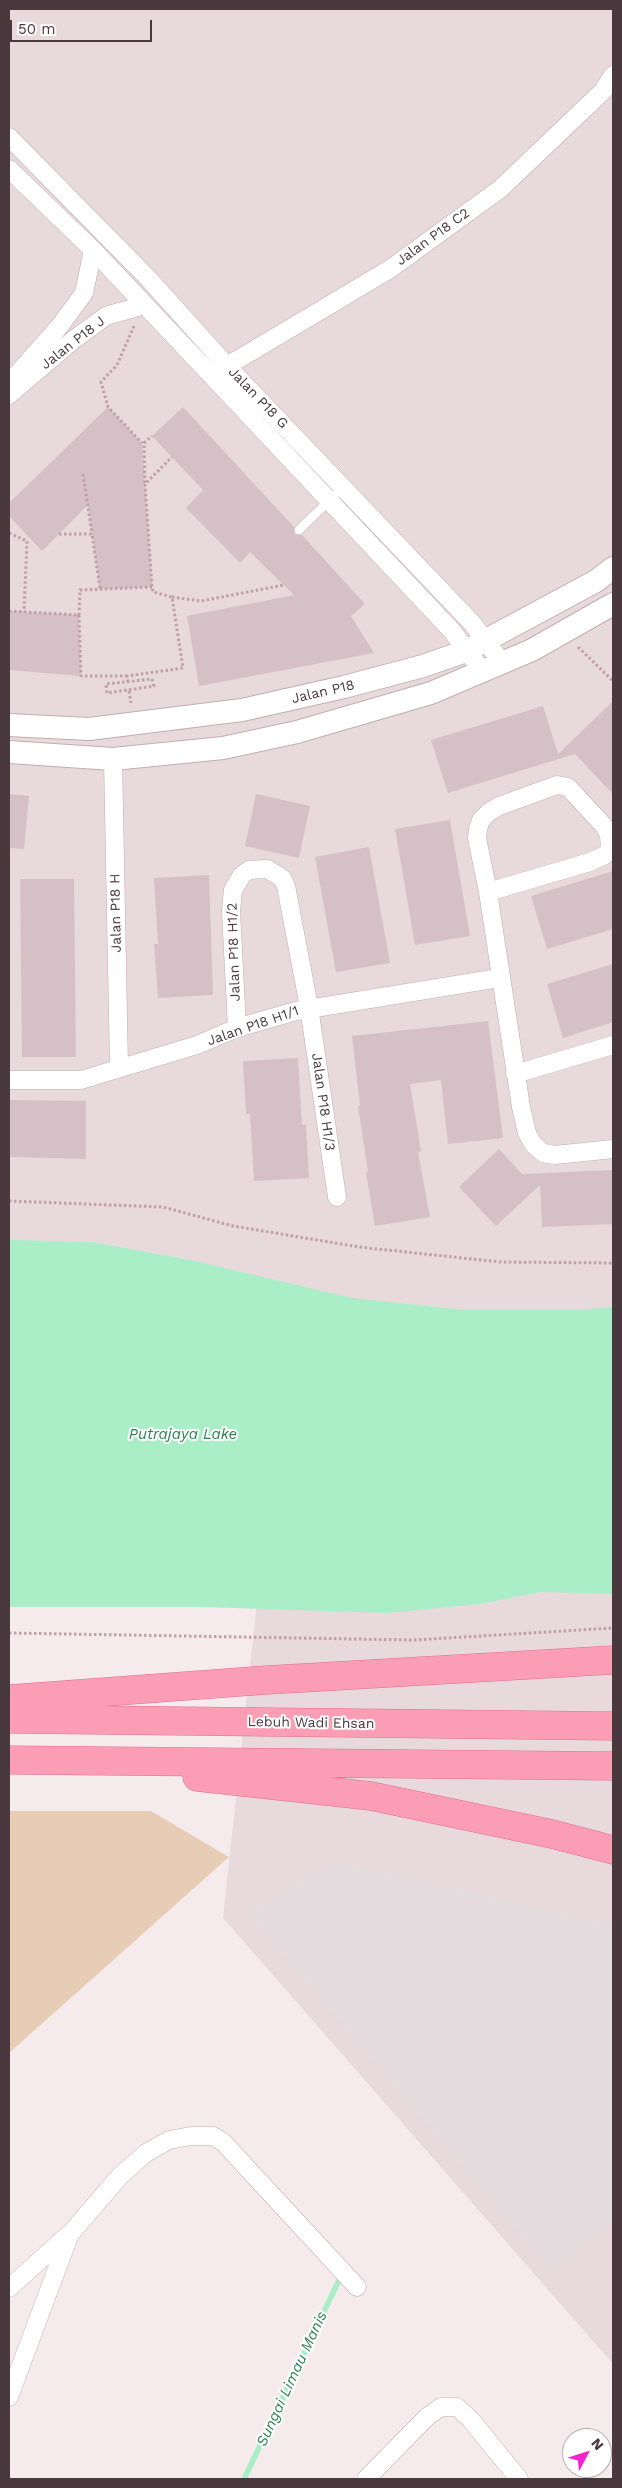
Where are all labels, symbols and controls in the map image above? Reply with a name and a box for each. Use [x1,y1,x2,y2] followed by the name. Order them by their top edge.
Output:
[12,10,155,42] scale bar
[18,20,55,38] text: 50 m
[393,205,473,269] street label: Jalan P18 C2
[38,313,108,373] street label: Jalan P18 J
[225,364,291,432] street label: Jalan P18 G
[290,677,356,707] street label: Jalan P18
[107,873,125,953] street label: Jalan P18 H
[224,902,244,1002] street label: Jalan P18 H1/2
[205,1002,301,1050] street label: Jalan P18 H1/1
[308,1052,338,1152] street label: Jalan P18 H1/3
[129,1426,237,1444] water label: Putrajaya Lake
[247,1713,375,1733] street label: Lebuh Wadi Ehsan
[253,2309,331,2449] water label: Sungai Limau Manis
[562,2428,612,2478] north arrow
[588,2435,607,2453] text: N

